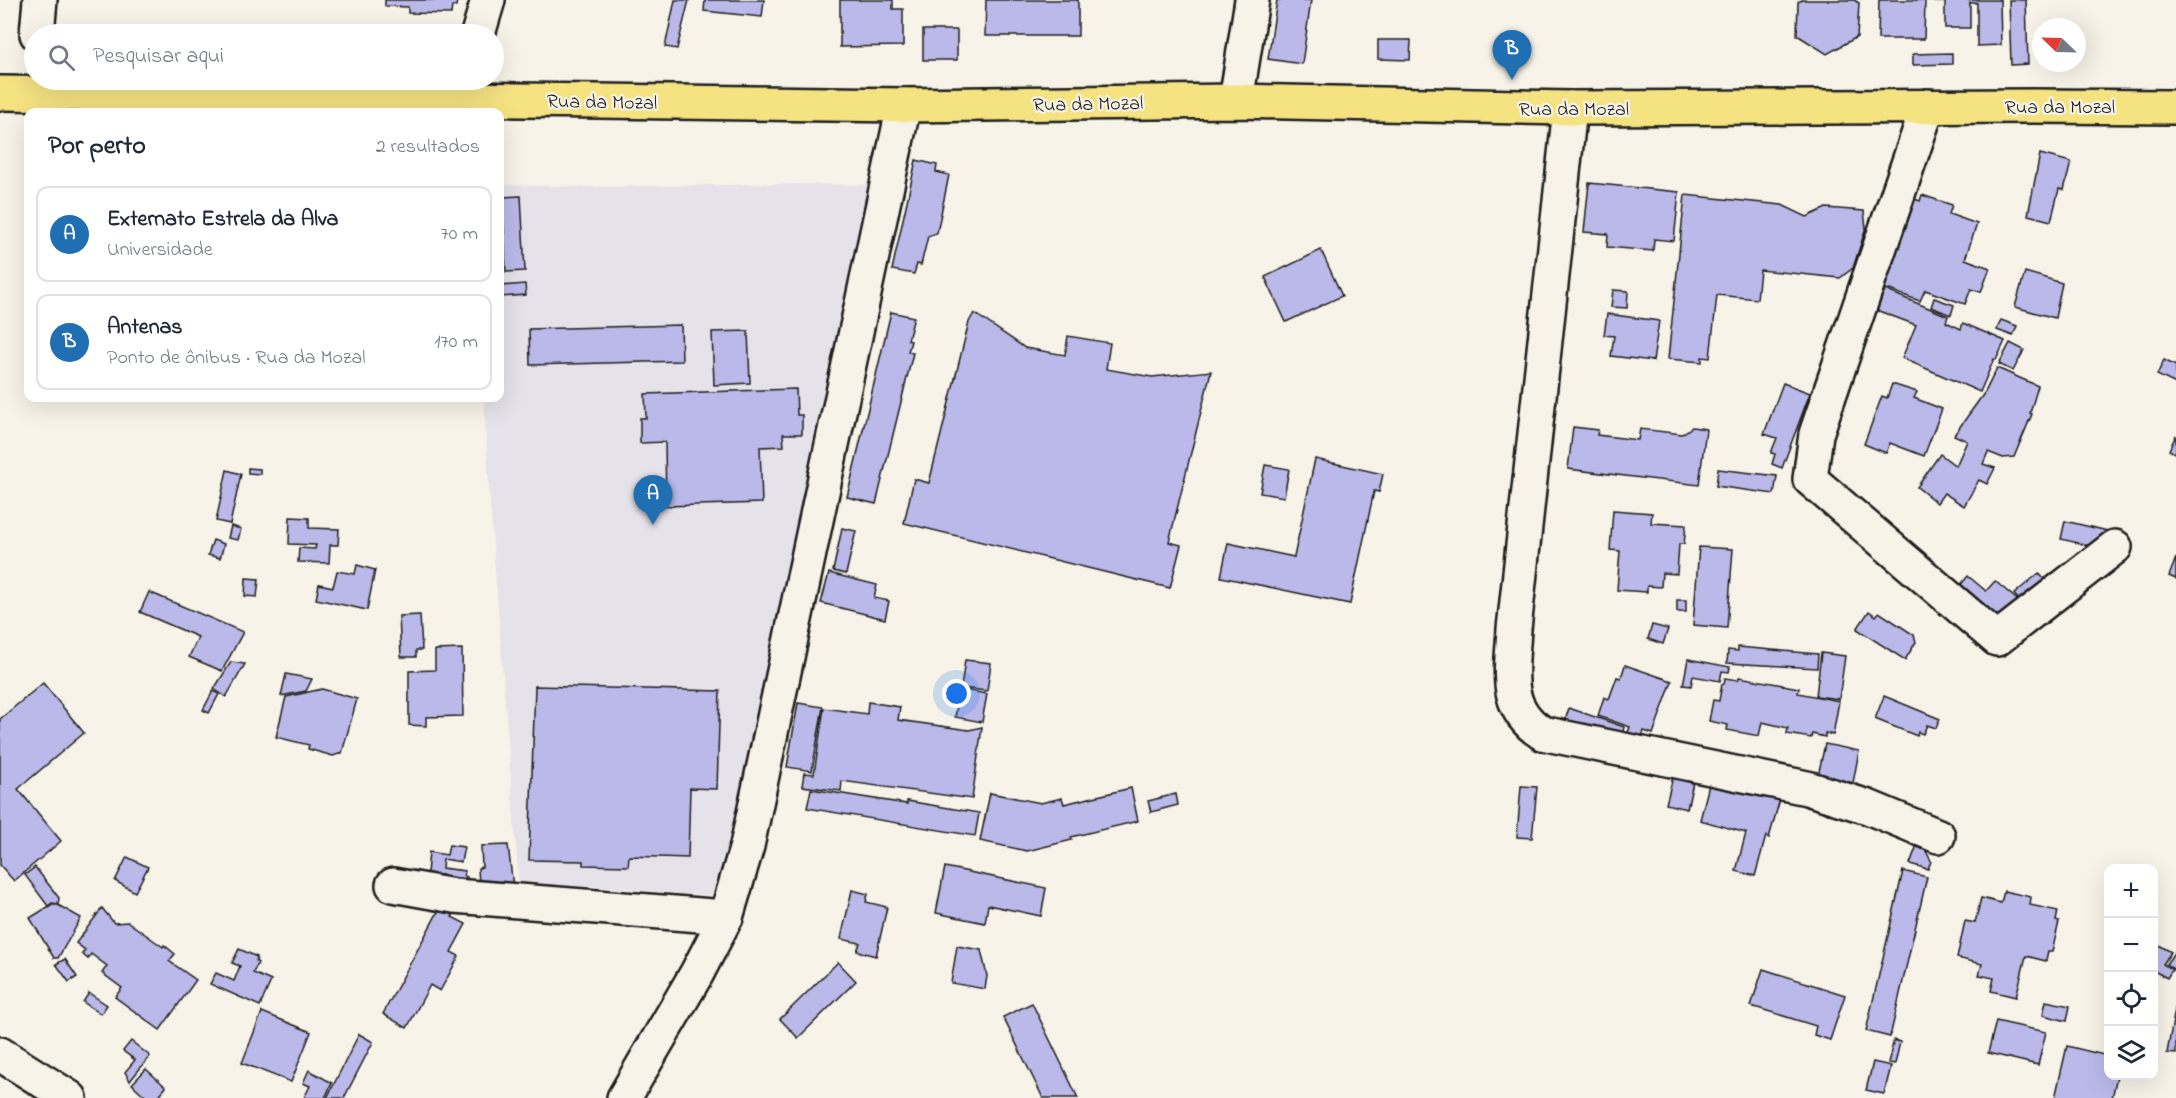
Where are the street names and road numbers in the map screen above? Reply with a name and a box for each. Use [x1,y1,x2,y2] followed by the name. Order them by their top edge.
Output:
[547,88,657,119] street label: Rua da Mozal
[1033,90,1143,121] street label: Rua da Mozal
[2005,94,2115,123] street label: Rua da Mozal
[1519,96,1629,125] street label: Rua da Mozal

